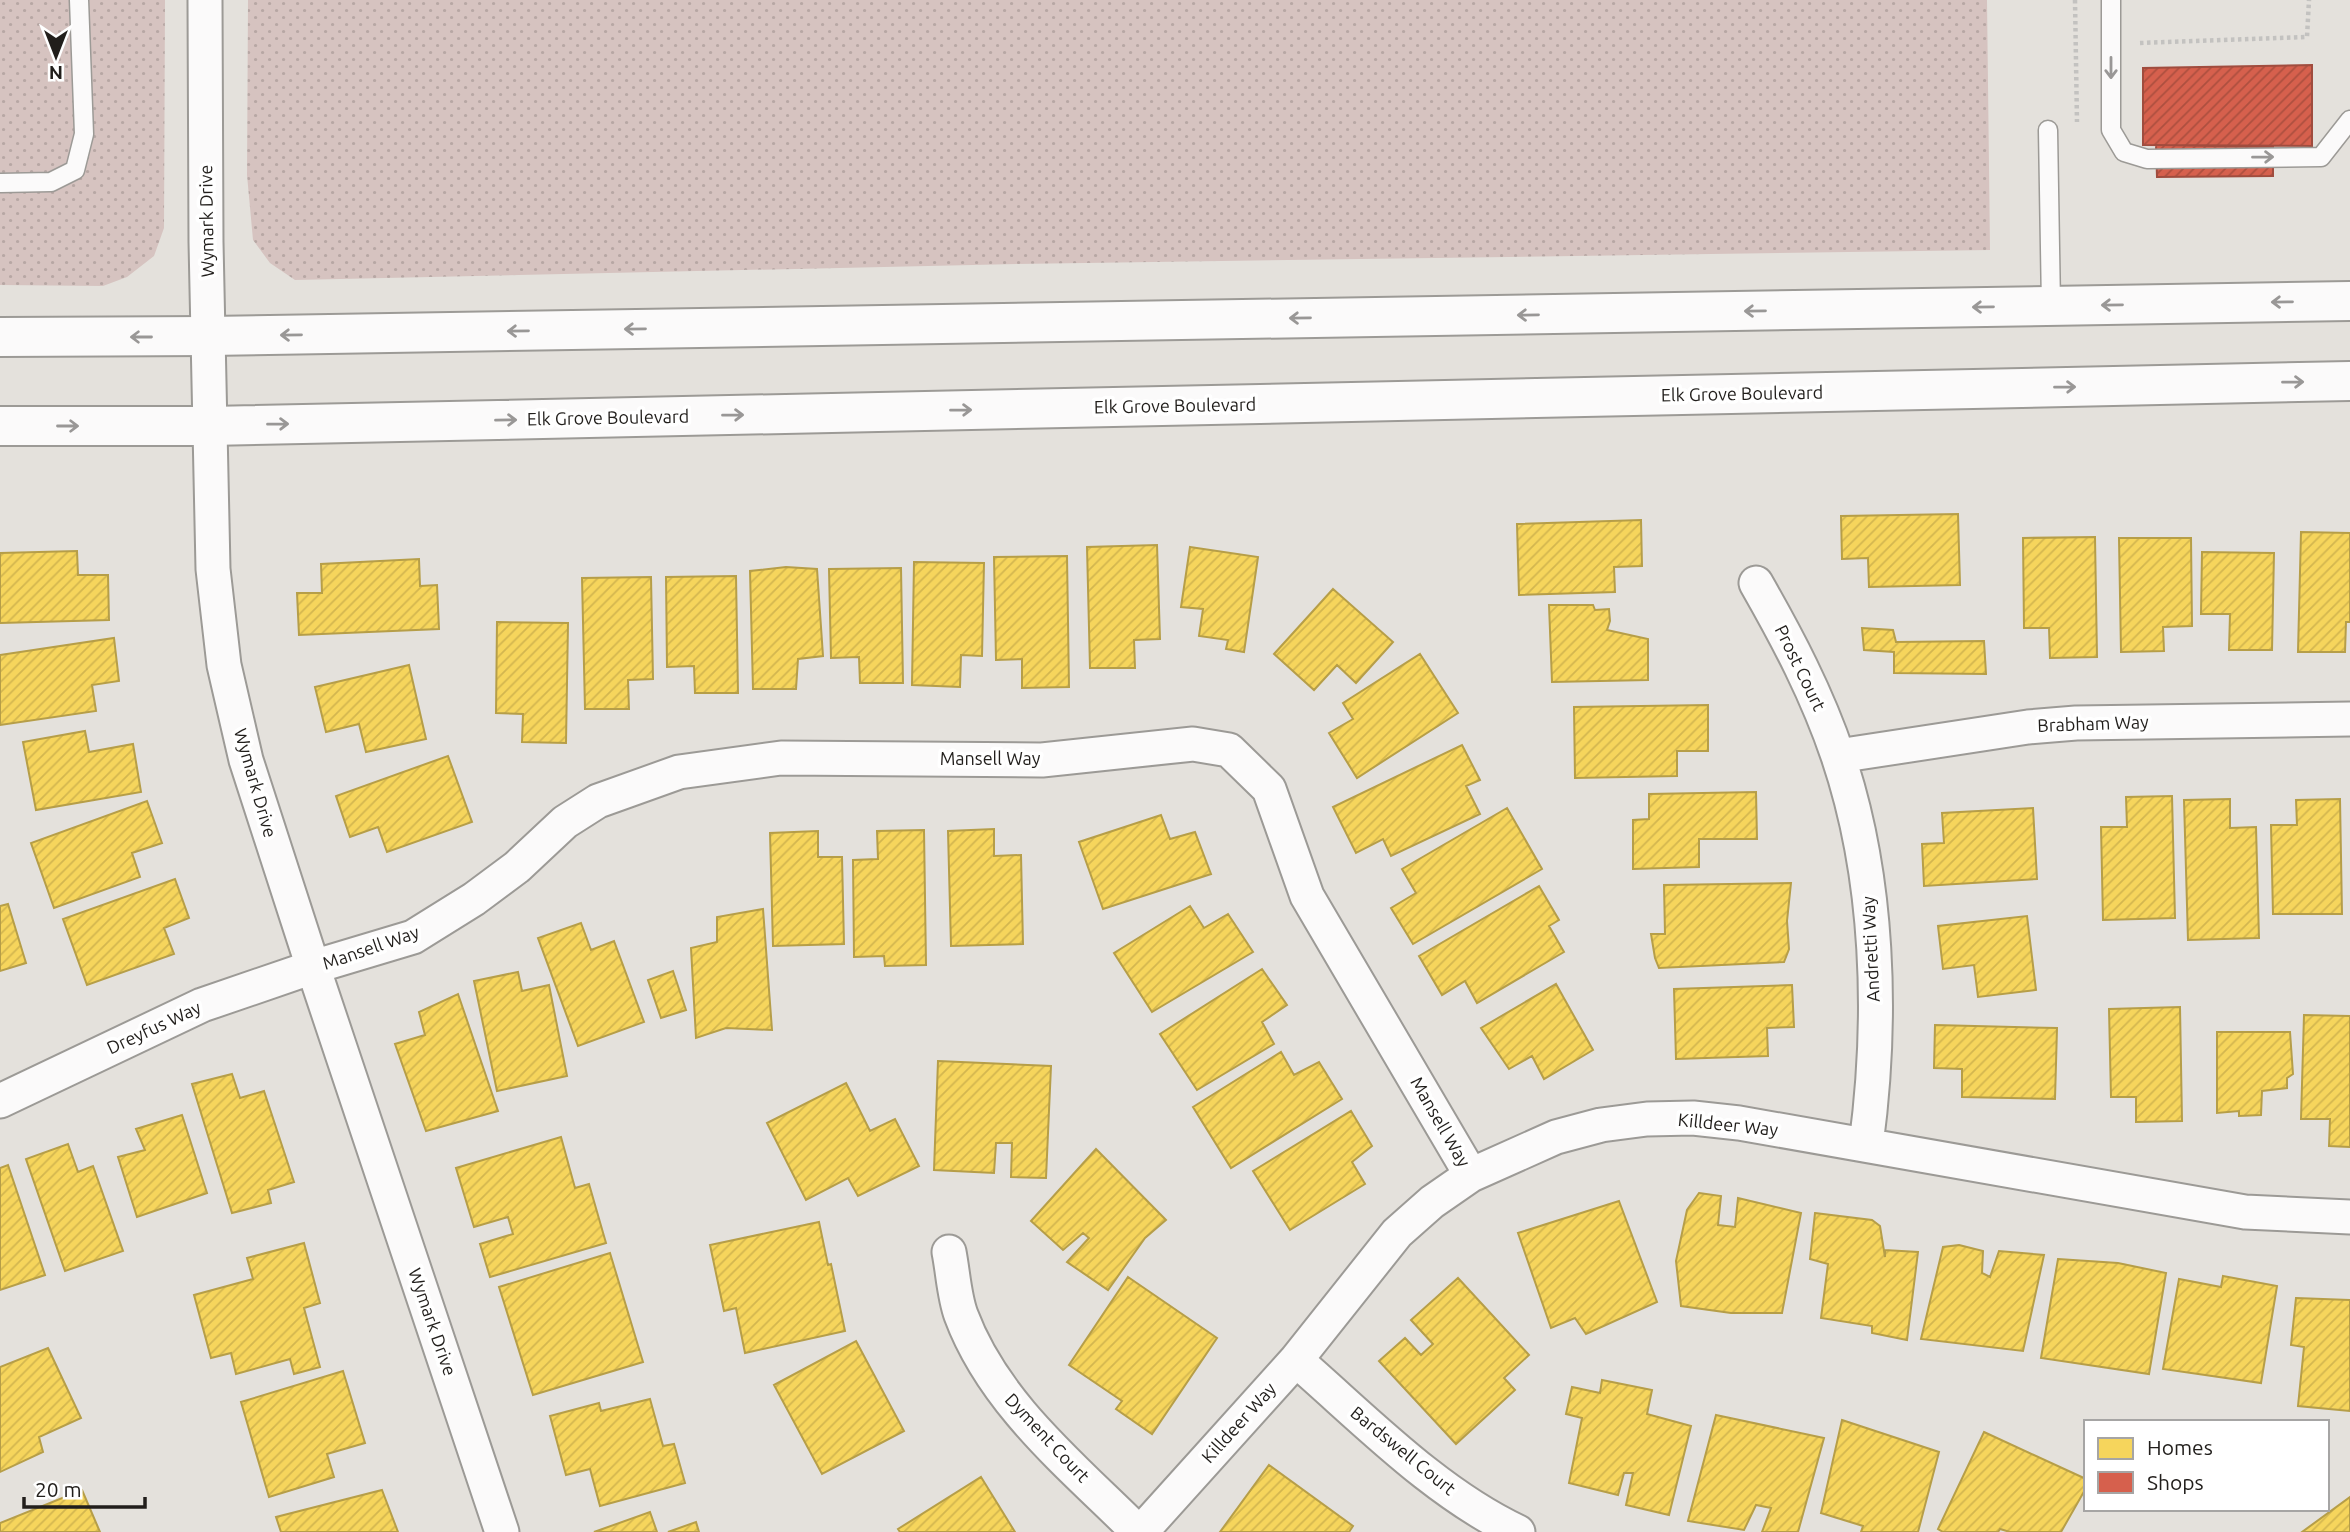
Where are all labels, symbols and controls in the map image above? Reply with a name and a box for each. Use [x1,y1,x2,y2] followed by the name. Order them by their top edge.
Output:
[21,21,91,91] north arrow
[2104,56,2118,79] one-way arrow
[49,62,63,84] text: N
[2251,150,2274,164] one-way arrow
[195,164,217,278] street label: Wymark Drive
[2271,295,2294,309] one-way arrow
[2100,298,2123,312] one-way arrow
[1971,300,1994,314] one-way arrow
[1744,304,1767,318] one-way arrow
[1517,308,1540,321] one-way arrow
[1289,312,1312,325] one-way arrow
[623,323,646,336] one-way arrow
[507,324,530,338] one-way arrow
[279,328,302,342] one-way arrow
[129,330,152,343] one-way arrow
[2281,376,2304,389] one-way arrow
[2054,380,2077,394] one-way arrow
[1661,382,1823,404] street label: Elk Grove Boulevard
[1094,394,1256,416] street label: Elk Grove Boulevard
[949,403,972,417] one-way arrow
[527,406,689,428] street label: Elk Grove Boulevard
[721,408,744,422] one-way arrow
[494,413,517,426] one-way arrow
[267,418,290,431] one-way arrow
[56,419,79,433] one-way arrow
[1772,621,1830,714] street label: Prost Court
[2037,711,2149,735] street label: Brabham Way
[231,726,281,840] street label: Wymark Drive
[940,748,1041,768] street label: Mansell Way
[1857,895,1883,1003] street label: Andretti Way
[320,921,422,973] street label: Mansell Way
[103,996,204,1058] street label: Dreyfus Way
[1407,1073,1475,1170] street label: Mansell Way
[1677,1109,1780,1139] street label: Killdeer Way
[405,1265,461,1378] street label: Wymark Drive
[1197,1378,1280,1466] street label: Killdeer Way
[1002,1389,1094,1486] street label: Dyment Court
[1347,1402,1460,1499] street label: Bardswell Court
[2084,1420,2329,1511] legend
[2147,1435,2213,1459] text: Homes
[24,1466,145,1510] scale bar
[2147,1470,2204,1494] text: Shops
[35,1477,82,1501] text: 20 m

